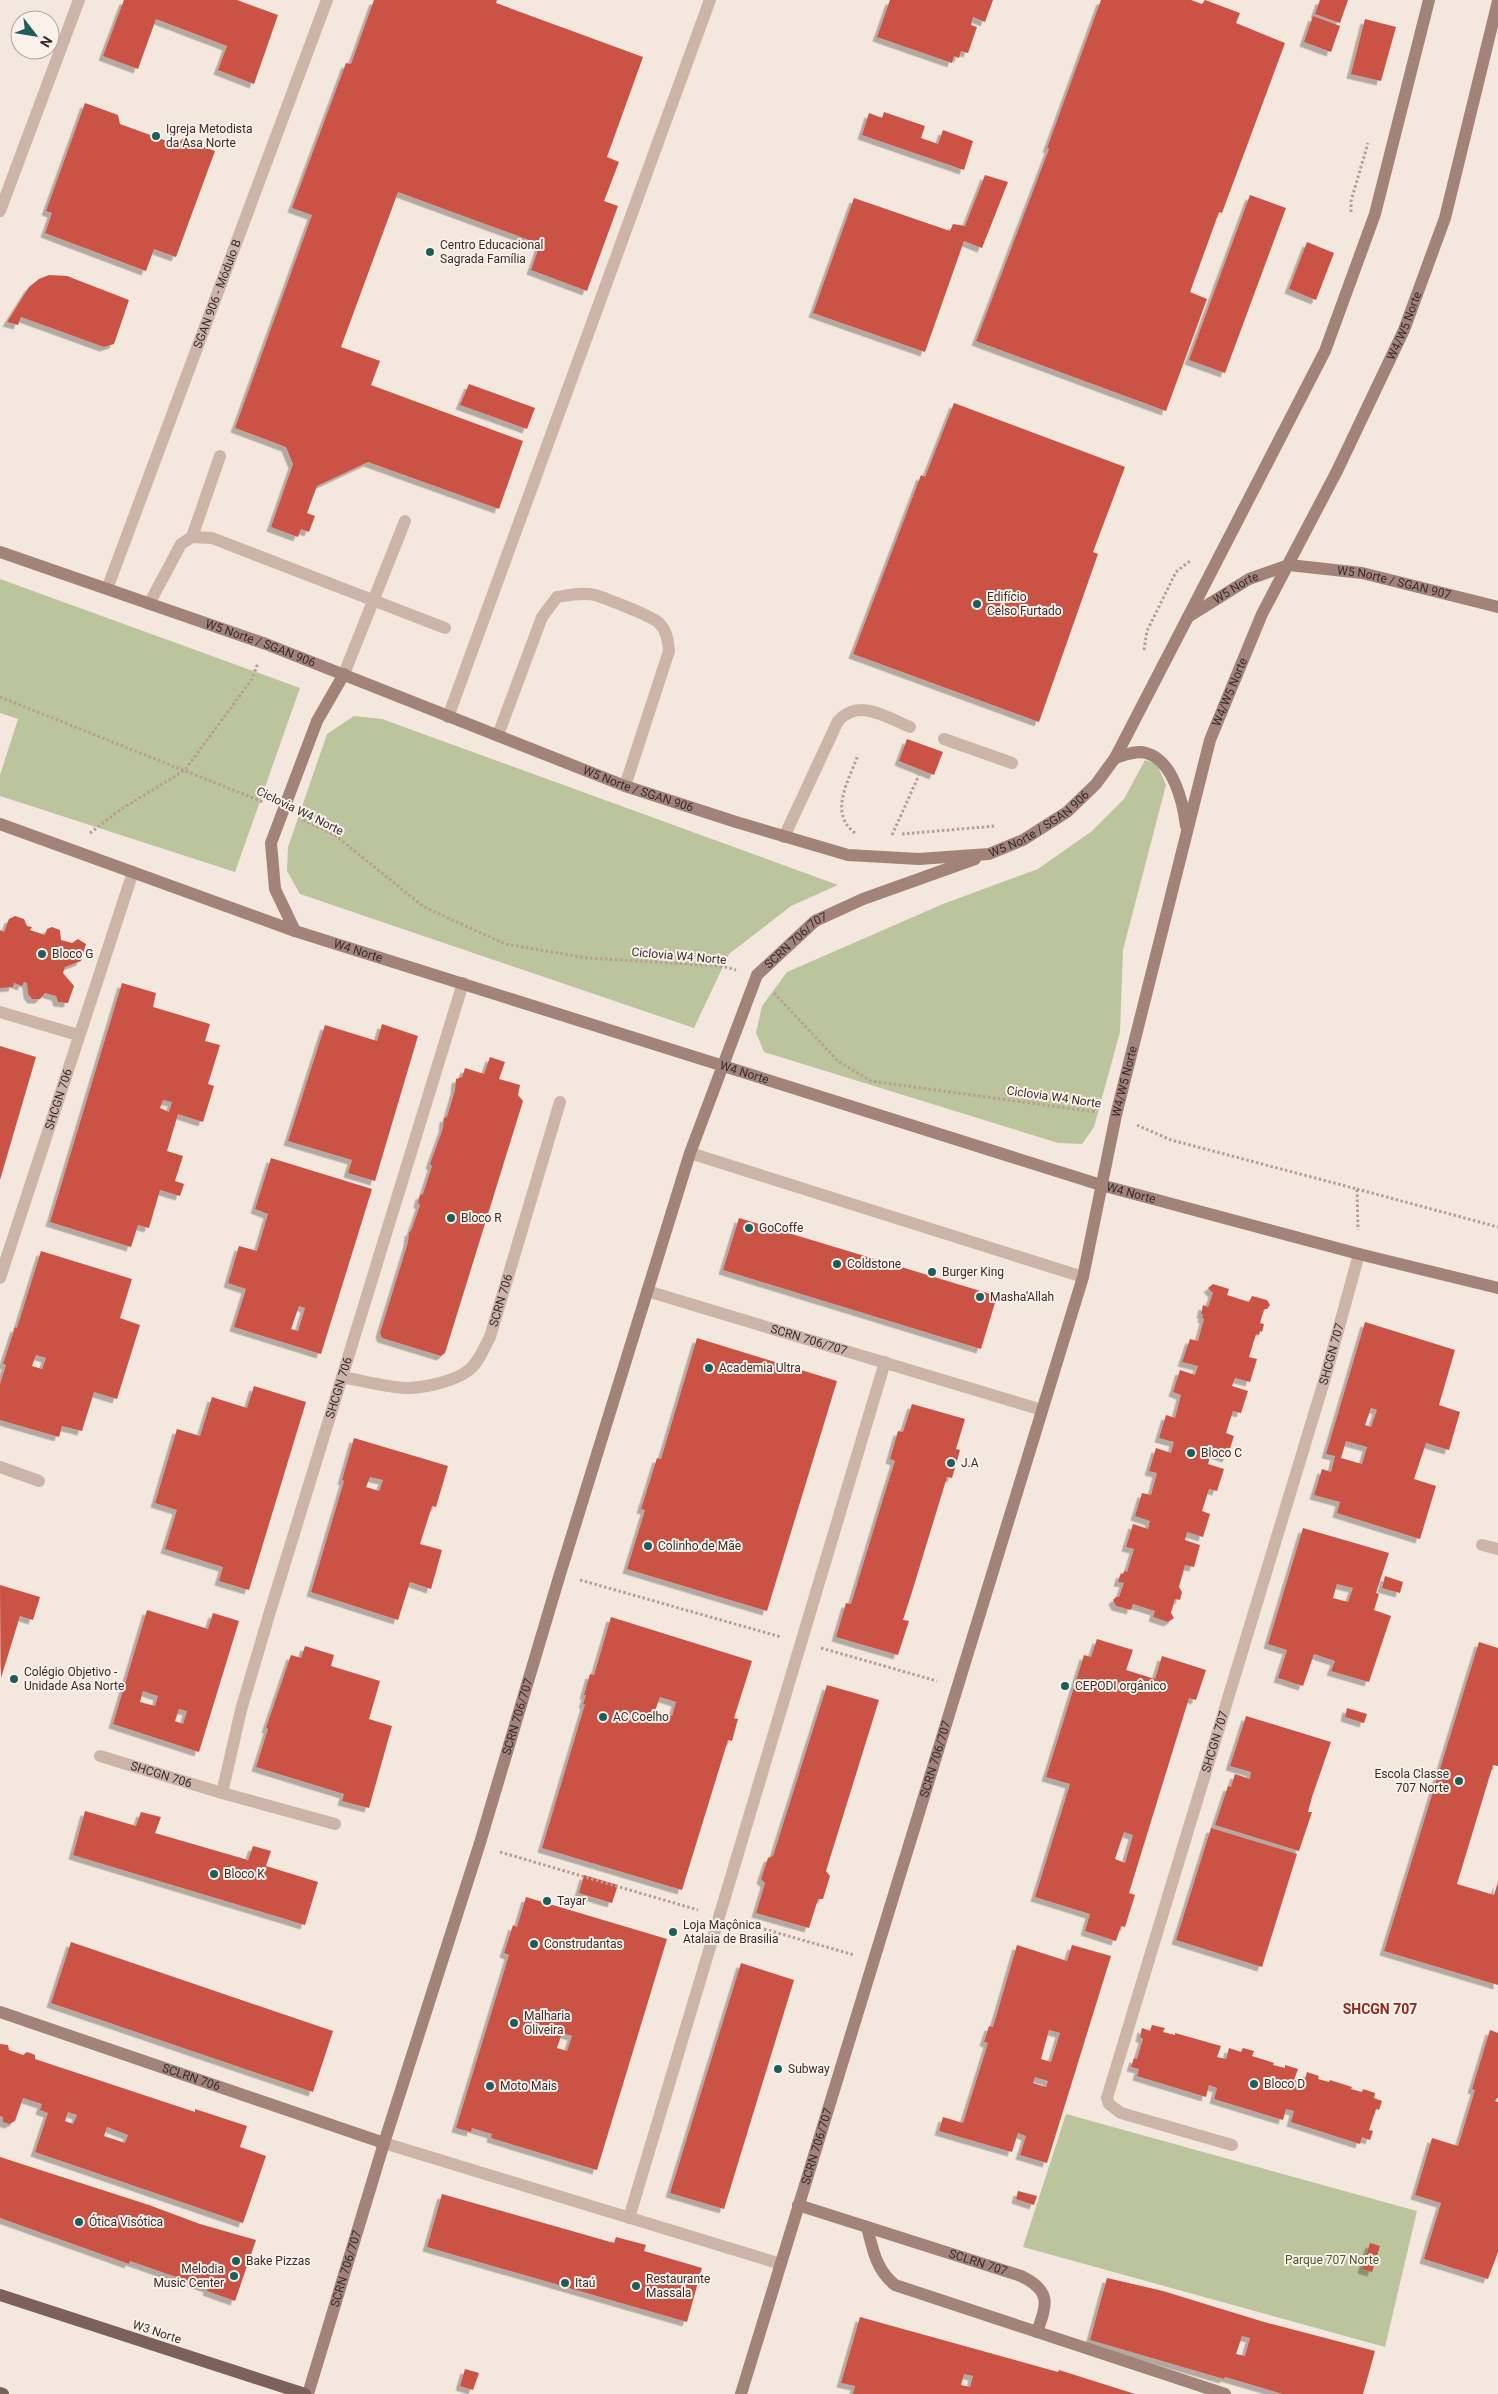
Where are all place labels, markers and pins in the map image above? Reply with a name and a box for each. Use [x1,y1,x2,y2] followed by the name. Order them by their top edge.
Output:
[166,122,253,150] place label: Igreja Metodista da Asa Norte
[150,130,162,142] marker: Igreja Metodista da Asa Norte
[440,238,544,266] place label: Centro Educacional Sagrada Família
[424,246,436,258] marker: Centro Educacional Sagrada Família
[987,590,1062,618] place label: Edifício Celso Furtado
[971,598,983,610] marker: Edifício Celso Furtado
[52,947,94,961] place label: Bloco G
[36,948,48,960] marker: Bloco G
[461,1211,502,1225] place label: Bloco R
[445,1212,457,1224] marker: Bloco R
[759,1221,803,1235] place label: GoCoffe
[743,1222,755,1234] marker: GoCoffe
[847,1257,901,1271] place label: Coldstone
[831,1258,843,1270] marker: Coldstone
[942,1265,1004,1279] place label: Burger King
[926,1266,938,1278] marker: Burger King
[990,1290,1054,1304] place label: Masha'Allah
[974,1291,986,1303] marker: Masha'Allah
[719,1361,801,1375] place label: Academia Ultra
[703,1362,715,1374] marker: Academia Ultra
[1201,1446,1242,1460] place label: Bloco C
[1185,1447,1197,1459] marker: Bloco C
[961,1456,979,1470] place label: J.A
[945,1457,957,1469] marker: J.A
[658,1539,741,1553] place label: Colinho de Mãe
[642,1540,654,1552] marker: Colinho de Mãe
[24,1665,124,1693] place label: Colégio Objetivo - Unidade Asa Norte
[8,1673,20,1685] marker: Colégio Objetivo - Unidade Asa Norte
[1075,1679,1166,1693] place label: CEPODI orgânico
[1059,1680,1071,1692] marker: CEPODI orgânico
[613,1710,669,1724] place label: AC Coelho
[597,1711,609,1723] marker: AC Coelho
[1374,1767,1449,1795] place label: Escola Classe 707 Norte
[1453,1775,1465,1787] marker: Escola Classe 707 Norte
[224,1867,265,1881] place label: Bloco K
[208,1868,220,1880] marker: Bloco K
[557,1894,586,1908] place label: Tayar
[541,1895,553,1907] marker: Tayar
[683,1918,778,1946] place label: Loja Maçônica Atalaia de Brasilia
[667,1926,679,1938] marker: Loja Maçônica Atalaia de Brasilia
[544,1937,623,1951] place label: Construdantas
[528,1938,540,1950] marker: Construdantas
[524,2009,571,2037] place label: Malharia Oliveira
[508,2017,520,2029] marker: Malharia Oliveira
[788,2062,830,2076] place label: Subway
[772,2063,784,2075] marker: Subway
[1264,2077,1305,2091] place label: Bloco D
[1248,2078,1260,2090] marker: Bloco D
[500,2079,557,2093] place label: Moto Mais
[484,2080,496,2092] marker: Moto Mais
[89,2214,163,2229] place label: Ótica Visótica
[73,2216,85,2228] marker: Ótica Visótica
[246,2254,310,2268] place label: Bake Pizzas
[230,2255,242,2267] marker: Bake Pizzas
[153,2262,224,2290] place label: Melodia Music Center
[228,2270,240,2282] marker: Melodia Music Center
[646,2272,710,2300] place label: Restaurante Massala
[575,2276,595,2290] place label: Itaú
[559,2277,571,2289] marker: Itaú
[630,2280,642,2292] marker: Restaurante Massala

